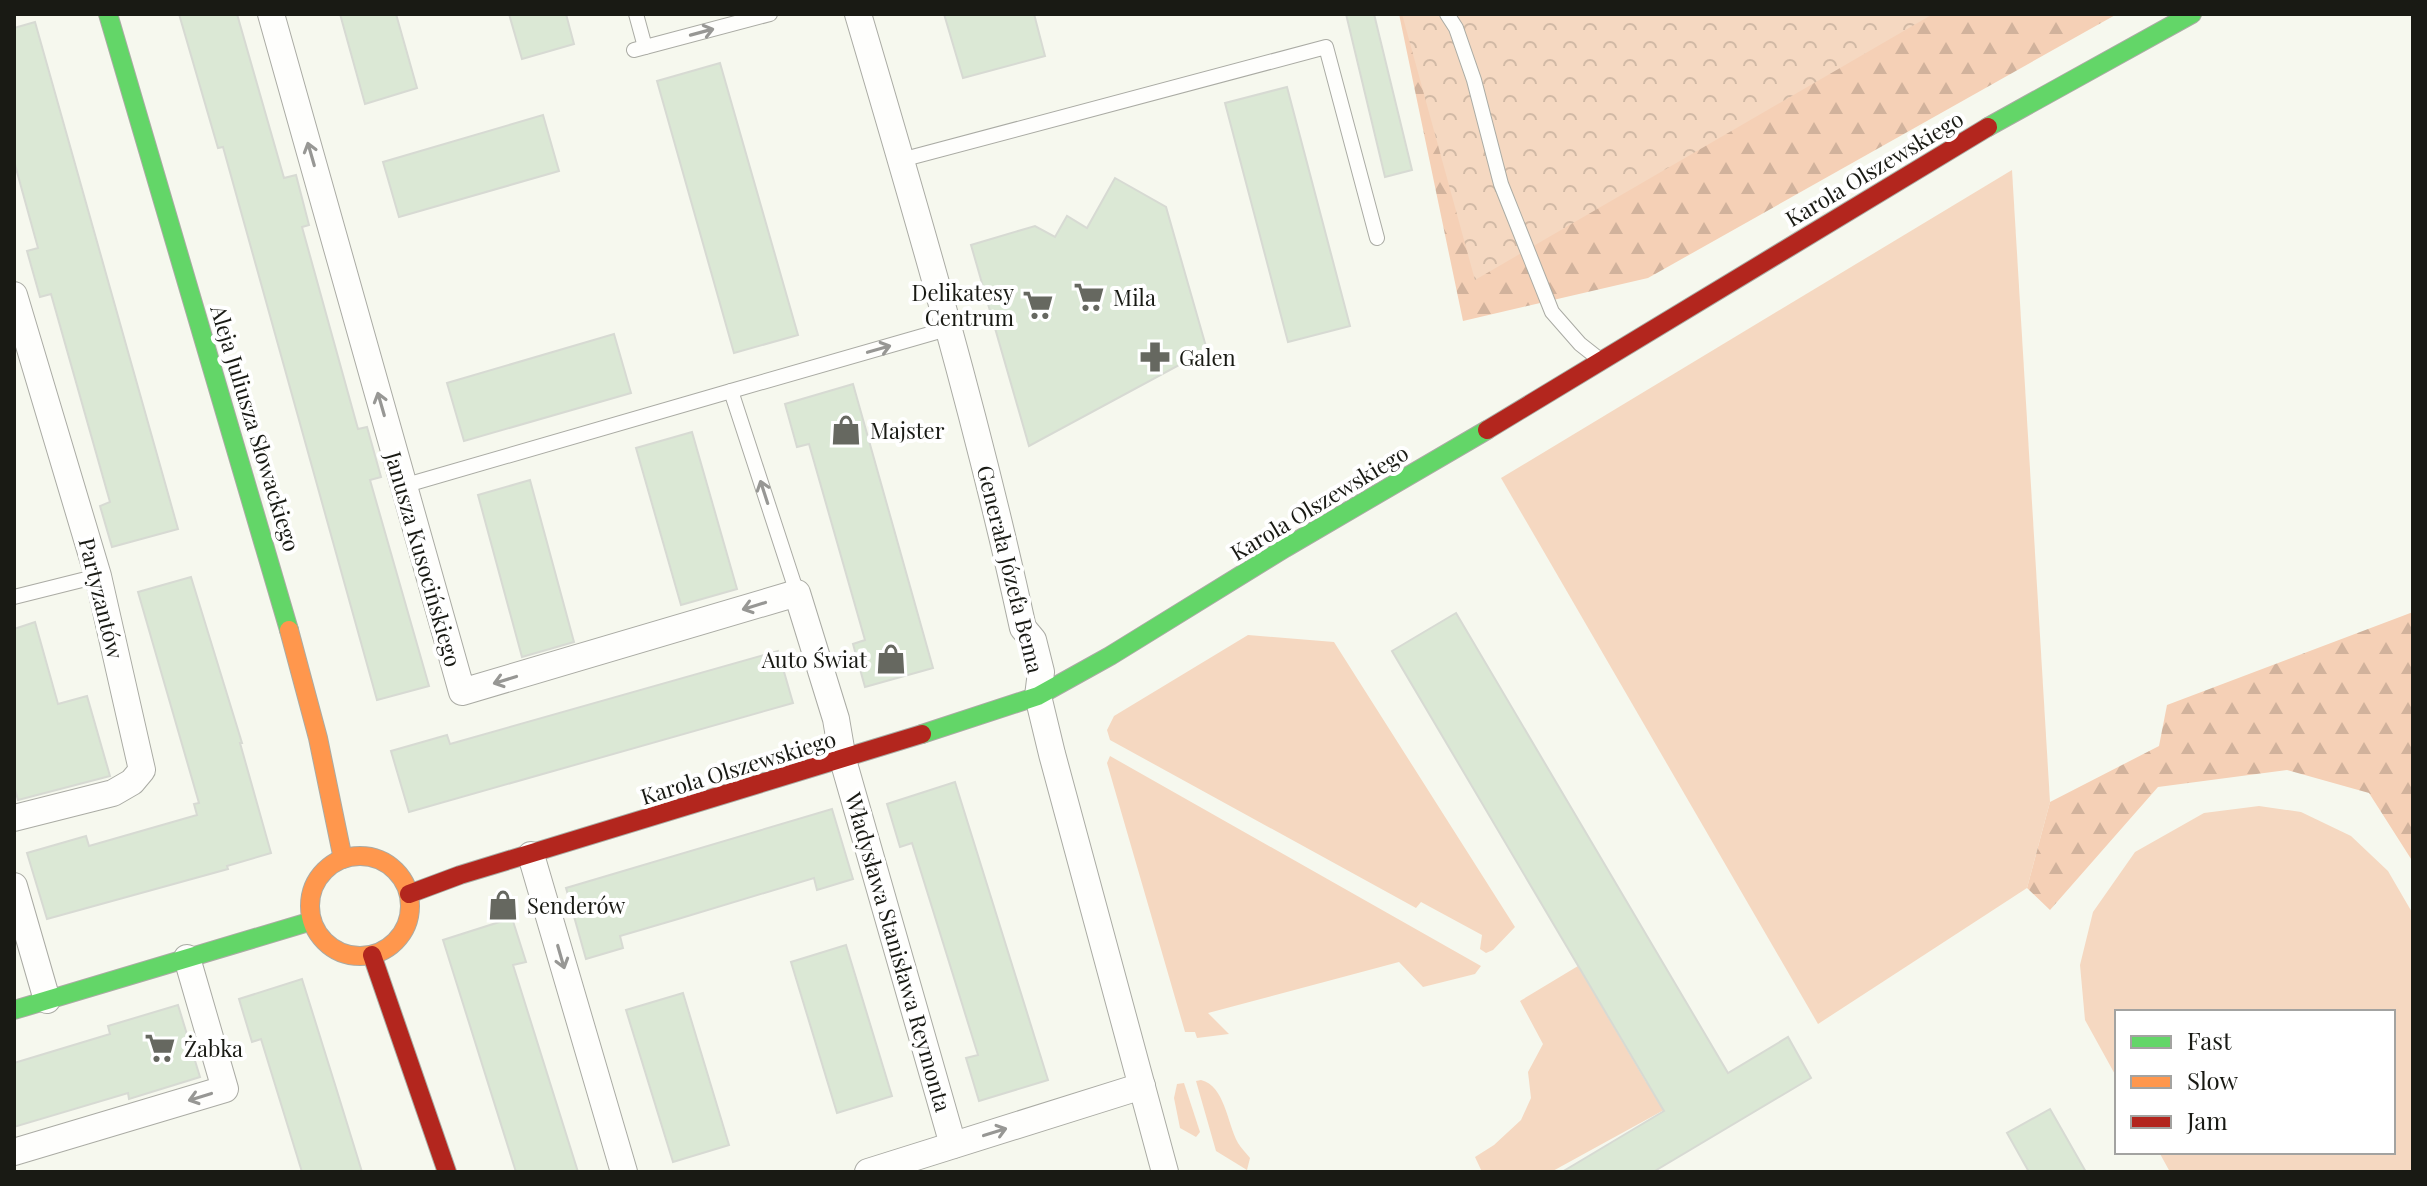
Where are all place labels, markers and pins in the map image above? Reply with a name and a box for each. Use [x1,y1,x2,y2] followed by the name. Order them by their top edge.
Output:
[912,277,1014,332] place label: Delikatesy Centrum
[1072,280,1106,314] supermarket icon: Mila
[1113,282,1156,312] place label: Mila
[1021,288,1055,322] supermarket icon: Delikatesy Centrum
[1138,340,1172,374] pharmacy icon: Galen
[1179,342,1236,372] place label: Galen
[829,413,863,447] shop icon: Majster
[870,415,945,445] place label: Majster
[874,642,908,676] shop icon: Auto Świat
[761,644,868,674] place label: Auto Świat
[486,888,520,922] shop icon: Senderów
[527,890,625,920] place label: Senderów
[143,1031,177,1065] supermarket icon: Żabka
[184,1033,243,1063] place label: Żabka

